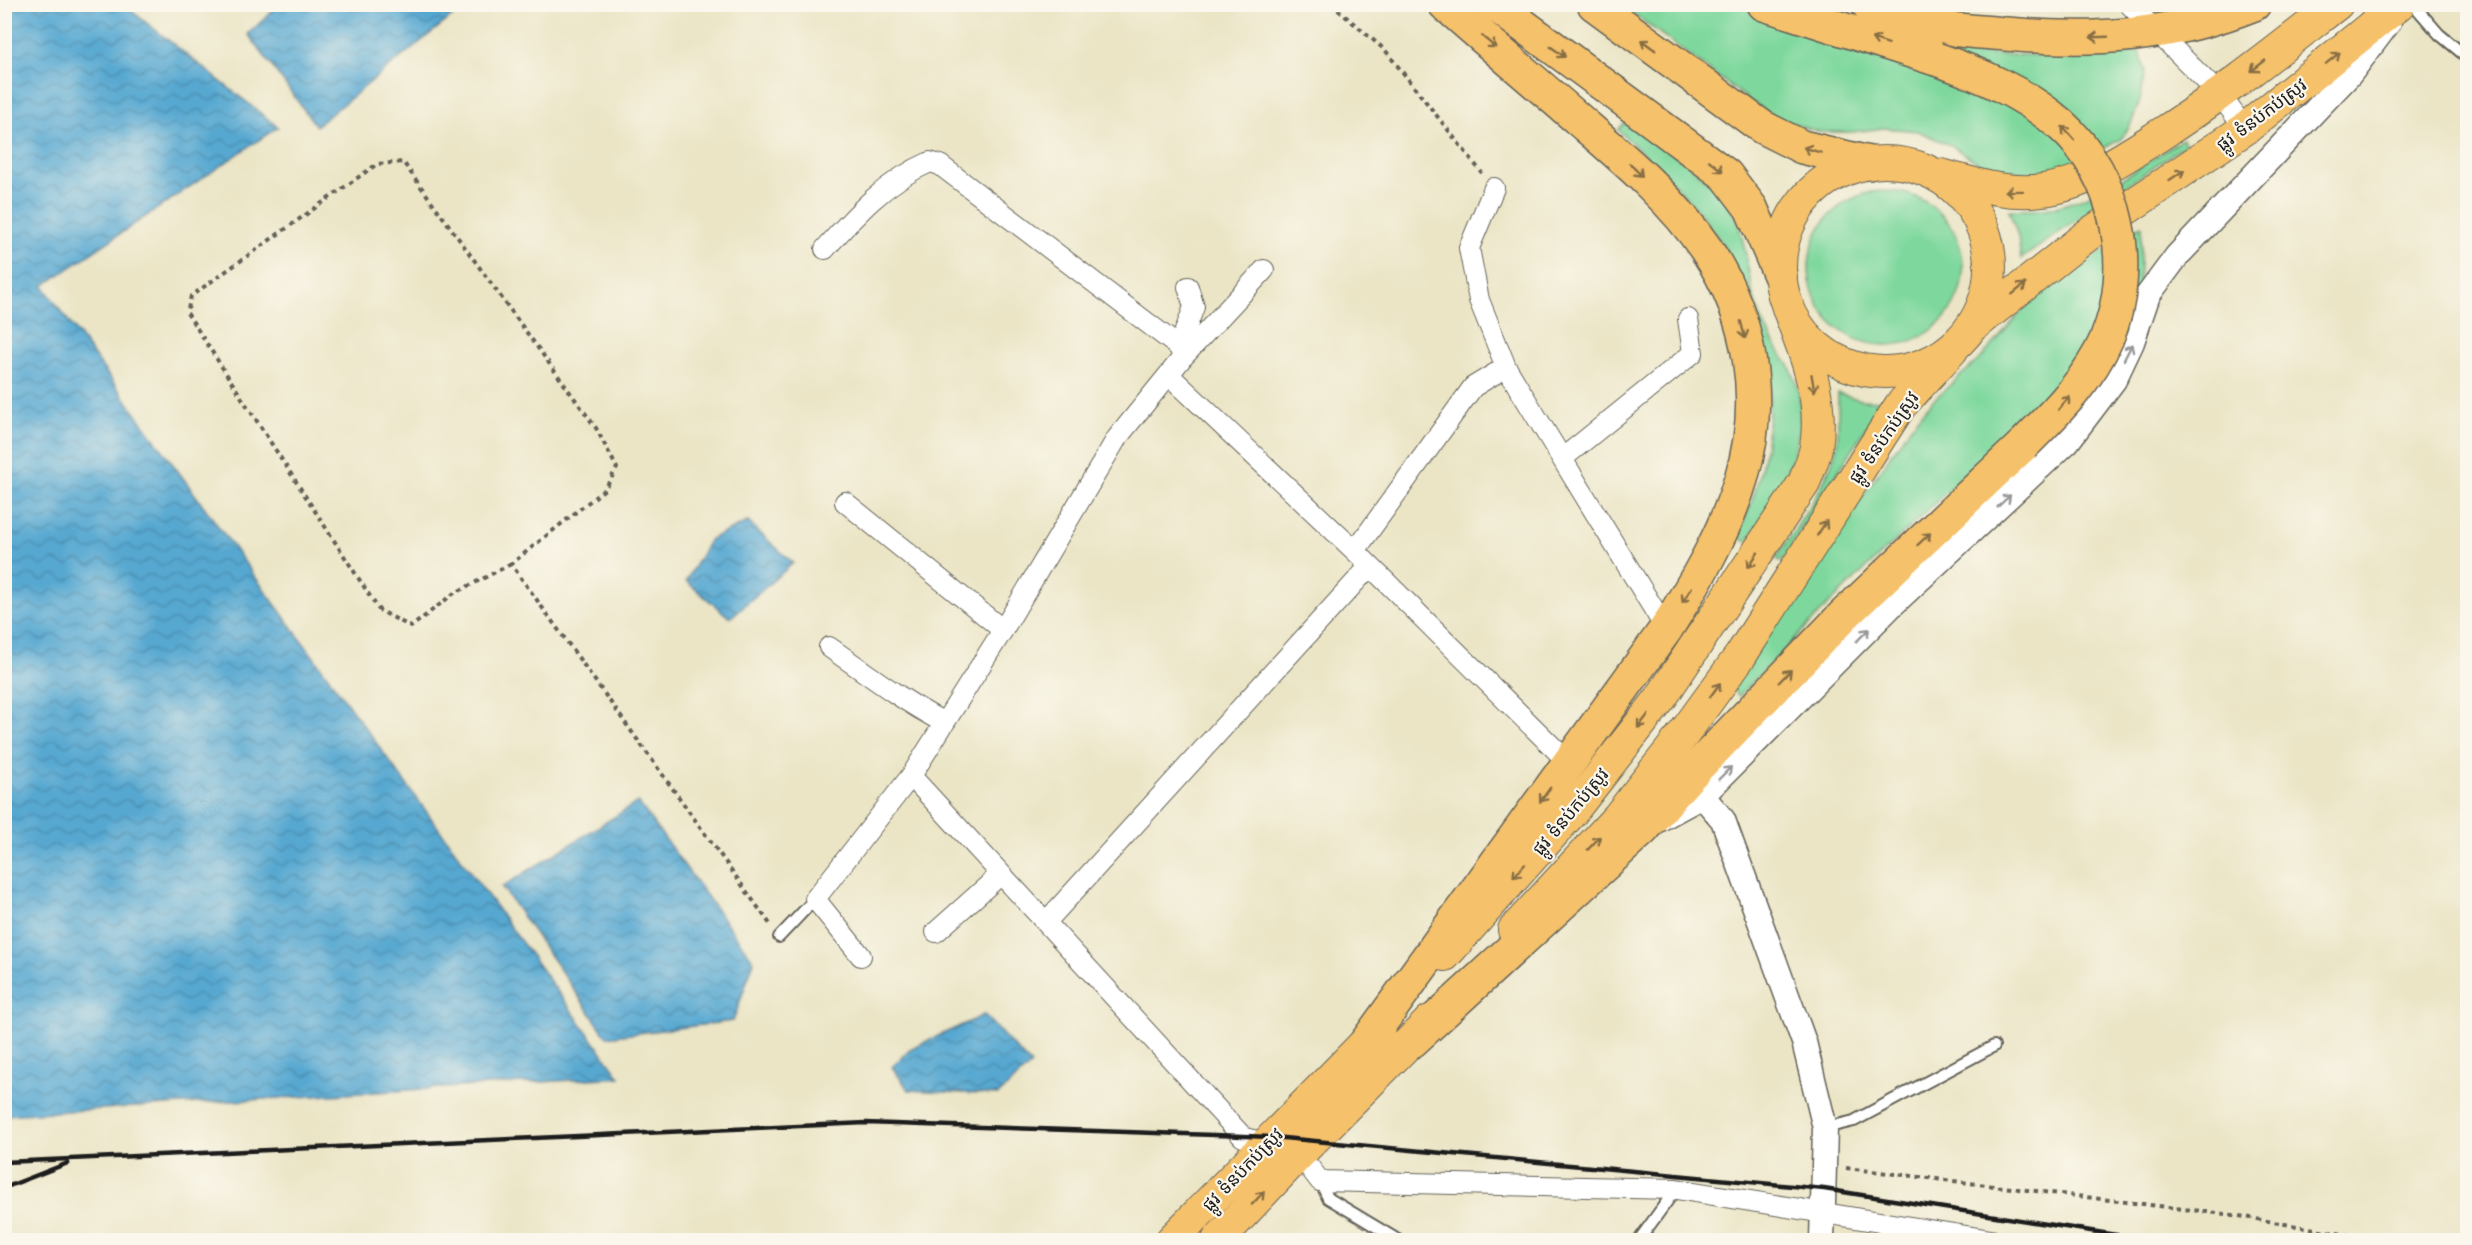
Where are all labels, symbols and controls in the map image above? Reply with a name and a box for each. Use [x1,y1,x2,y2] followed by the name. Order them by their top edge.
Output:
[2090,32,2110,43] one-way arrow
[1871,35,1890,46] one-way arrow
[1481,36,1497,49] one-way arrow
[1641,38,1657,51] one-way arrow
[1549,46,1565,58] one-way arrow
[2325,52,2341,65] one-way arrow
[2250,60,2266,73] one-way arrow
[2211,72,2314,160] street label: ផ្លូវ ទំនប់កប់ស្រូវ
[2061,125,2075,140] one-way arrow
[1803,144,1822,155] one-way arrow
[1707,160,1723,173] one-way arrow
[1629,163,1644,178] one-way arrow
[2168,169,2185,181] one-way arrow
[2005,185,2025,196] one-way arrow
[2011,283,2027,296] one-way arrow
[1737,321,1749,340] one-way arrow
[2122,343,2134,361] one-way arrow
[1808,372,1819,392] one-way arrow
[1842,386,1928,491] street label: ផ្លូវ ទំនប់កប់ស្រូវ
[2057,396,2071,411] one-way arrow
[1997,494,2012,508] one-way arrow
[1816,519,1829,536] one-way arrow
[1916,532,1931,546] one-way arrow
[1747,551,1759,568] one-way arrow
[1681,586,1693,603] one-way arrow
[1855,627,1870,642] one-way arrow
[1778,669,1792,684] one-way arrow
[1709,683,1721,699] one-way arrow
[1636,712,1649,728] one-way arrow
[1526,762,1618,863] street label: ផ្លូវ ទំនប់កប់ស្រូវ
[1718,765,1732,780] one-way arrow
[1539,786,1552,802] one-way arrow
[1587,836,1601,851] one-way arrow
[1512,864,1526,879] one-way arrow
[1196,1122,1292,1220] street label: ផ្លូវ ទំនប់កប់ស្រូវ
[1250,1190,1265,1205] one-way arrow

